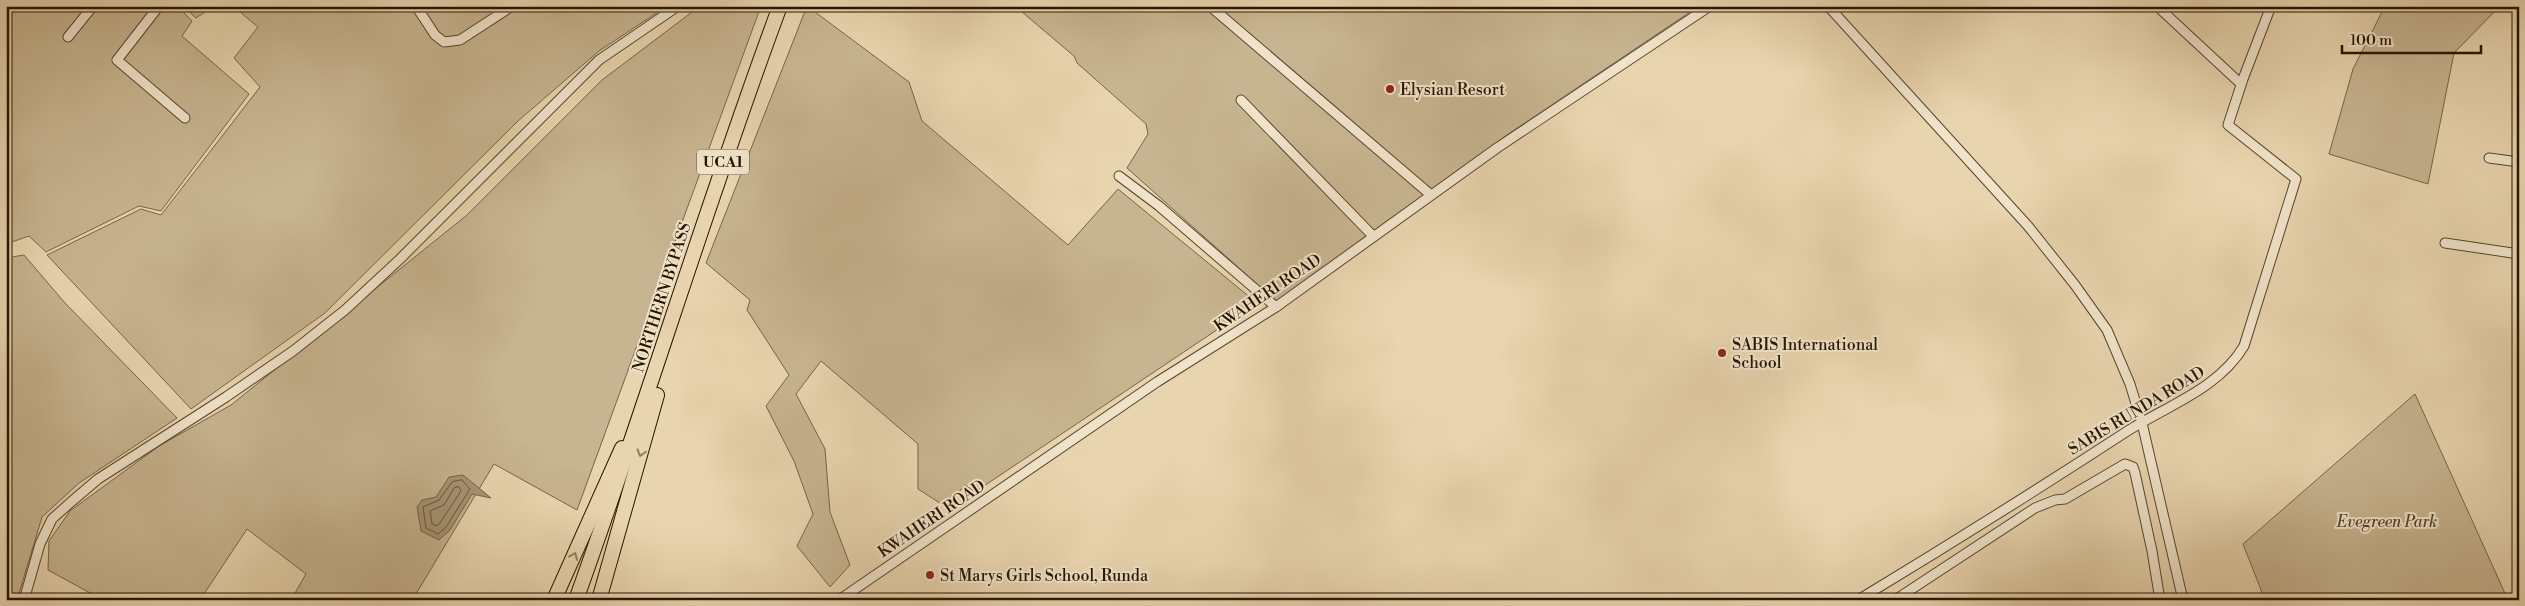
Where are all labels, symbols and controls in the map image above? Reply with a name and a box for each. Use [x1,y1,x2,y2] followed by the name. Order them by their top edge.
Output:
[2342,22,2481,54] scale bar
[2350,31,2392,50] text: 100 m
[1400,80,1505,100] place label: Elysian Resort
[1384,83,1396,95] marker: Elysian Resort
[697,150,749,174] road number: UCA1
[628,220,696,375] street label: NORTHERN BYPASS
[1210,250,1325,336] street label: KWAHERI ROAD
[1732,335,1878,373] place label: SABIS International School
[1716,347,1728,359] marker: SABIS International School
[2064,362,2209,460] street label: SABIS RUNDA ROAD
[636,449,647,458] one-way arrow
[874,476,989,562] street label: KWAHERI ROAD
[2336,512,2437,532] park label: Evegreen Park
[568,552,579,561] one-way arrow
[940,566,1149,586] place label: St Marys Girls School, Runda
[924,569,936,581] marker: St Marys Girls School, Runda

